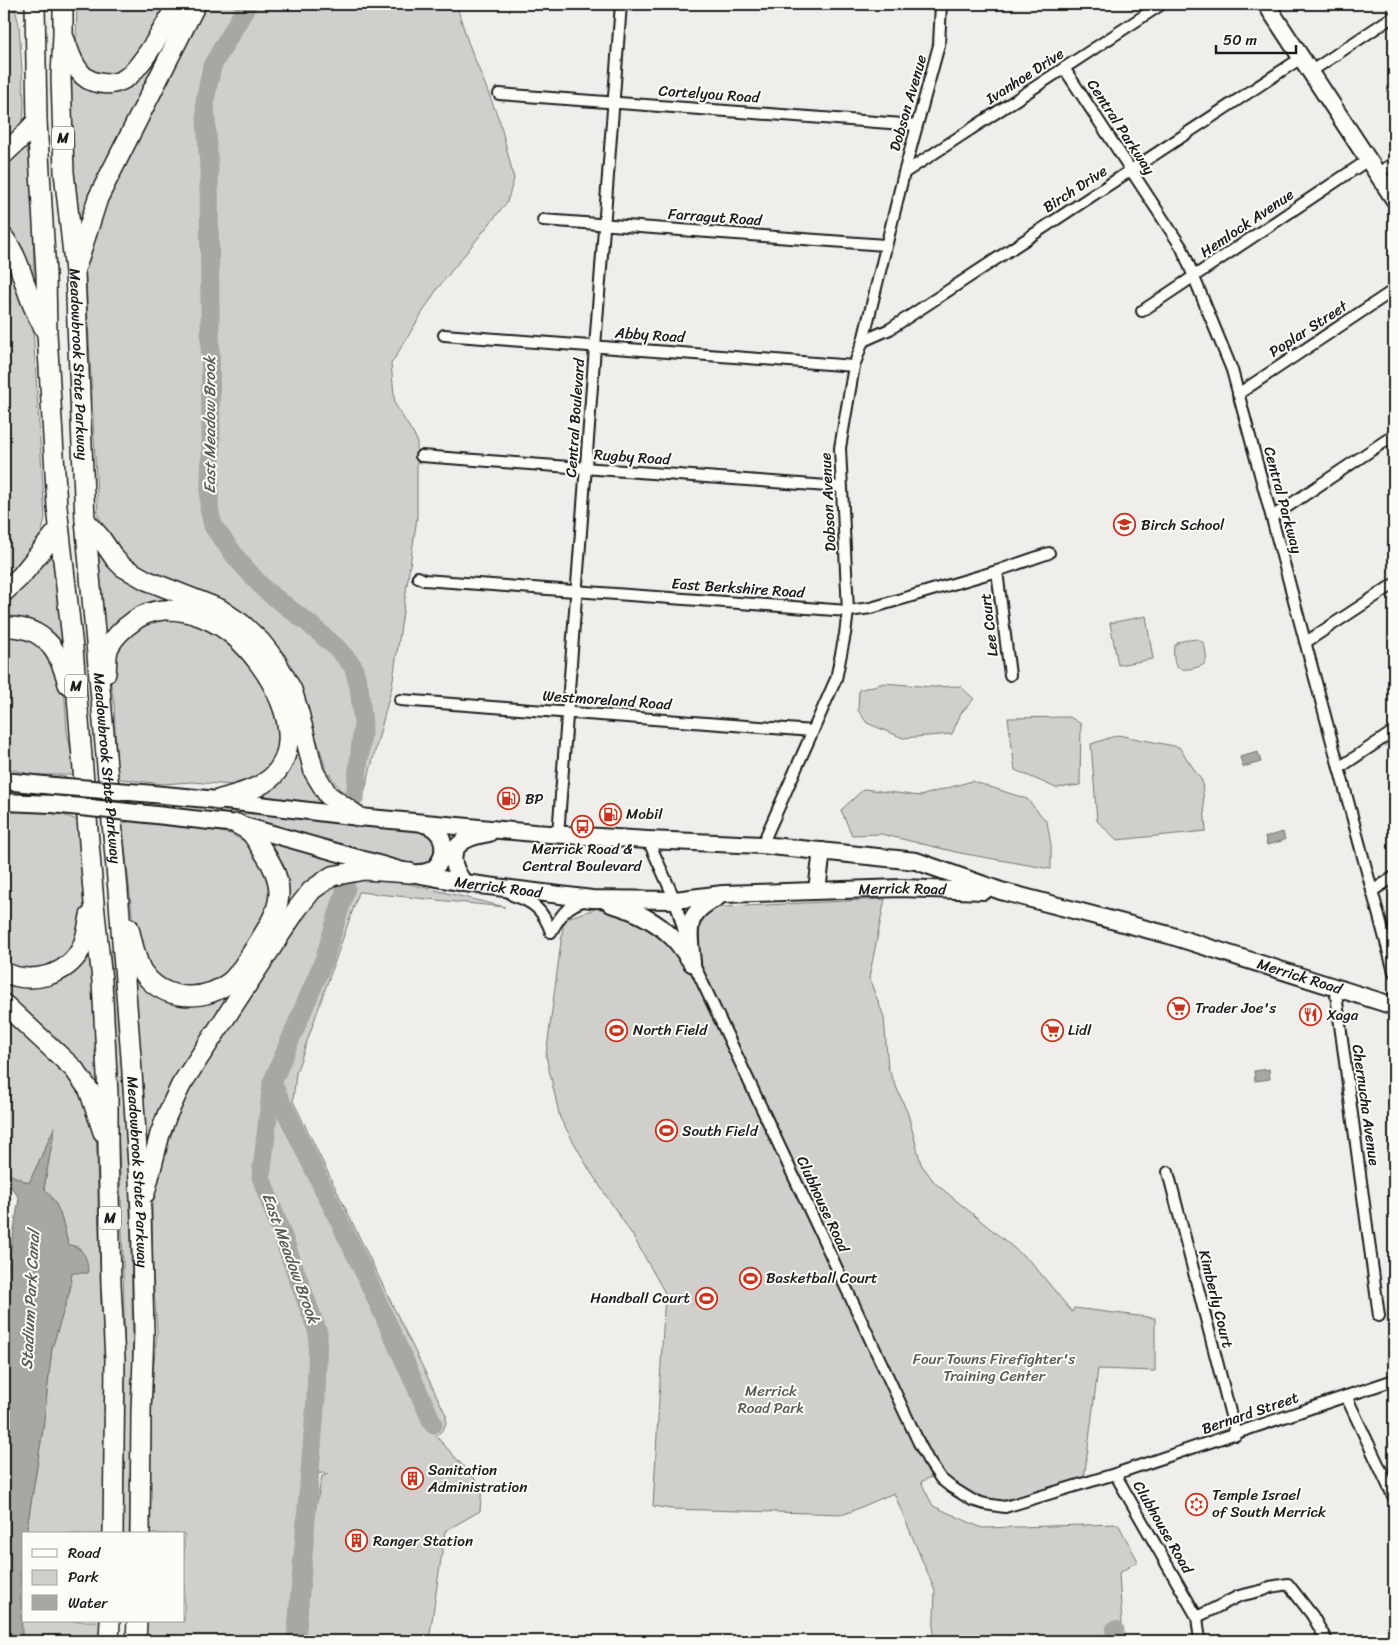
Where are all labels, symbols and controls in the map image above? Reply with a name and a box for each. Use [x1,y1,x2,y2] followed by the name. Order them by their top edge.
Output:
[1216,22,1296,54] scale bar
[1223,27,1258,53] text: 50 m
[980,41,1070,112] street label: Ivanhoe Drive
[882,51,934,154] street label: Dobson Avenue
[1080,74,1162,180] street label: Central Parkway
[658,78,761,111] street label: Cortelyou Road
[52,126,74,150] road number: M
[1037,158,1113,220] street label: Birch Drive
[1195,182,1300,264] street label: Hemlock Avenue
[667,201,764,233] street label: Farragut Road
[62,268,96,461] street label: Meadowbrook State Parkway
[1263,293,1353,364] street label: Poplar Street
[613,320,687,350] street label: Abby Road
[195,355,224,494] water label: East Meadow Brook
[558,357,592,478] street label: Central Boulevard
[593,441,672,473] street label: Rugby Road
[1256,444,1310,557] street label: Central Parkway
[812,451,844,552] street label: Dobson Avenue
[1141,512,1225,538] place label: Birch School
[1113,513,1137,537] school or university icon: Birch School
[671,570,806,606] street label: East Berkshire Road
[972,591,1006,658] street label: Lee Court
[86,671,129,865] street label: Meadowbrook State Parkway
[65,674,87,698] road number: M
[542,683,673,718] street label: Westmoreland Road
[525,786,543,812] place label: BP
[497,787,521,811] fuel station icon: BP
[626,801,663,827] place label: Mobil
[598,802,622,826] fuel station icon: Mobil
[570,814,594,838] bus stop icon: Merrick Road & Central Boulevard
[522,836,643,879] place label: Merrick Road & Central Boulevard
[453,869,545,906] street label: Merrick Road
[858,875,948,903] street label: Merrick Road
[1254,951,1346,1002] street label: Merrick Road
[1195,995,1276,1021] place label: Trader Joe's
[1167,996,1191,1020] supermarket icon: Trader Joe's
[1326,1002,1359,1028] place label: Xaga
[1299,1003,1323,1027] restaurant icon: Xaga
[633,1017,708,1043] place label: North Field
[1068,1017,1092,1043] place label: Lidl
[605,1018,629,1042] sports icon: North Field
[1040,1018,1064,1042] supermarket icon: Lidl
[1345,1043,1387,1167] street label: Chernucha Avenue
[119,1075,155,1268] street label: Meadowbrook State Parkway
[682,1118,759,1144] place label: South Field
[654,1119,678,1143] sports icon: South Field
[789,1151,857,1258] street label: Clubhouse Road
[254,1188,329,1329] water label: East Meadow Brook
[99,1206,121,1230] road number: M
[12,1226,48,1370] water label: Stadium Park Canal
[1191,1247,1241,1351] street label: Kimberly Court
[766,1265,878,1291] place label: Basketball Court
[738,1266,762,1290] sports icon: Basketball Court
[590,1285,690,1311] place label: Handball Court
[694,1286,718,1310] sports icon: Handball Court
[913,1346,1075,1389] park label: Four Towns Firefighter's Training Center
[738,1378,804,1421] park label: Merrick Road Park
[1198,1384,1302,1442] street label: Bernard Street
[427,1457,527,1500] place label: Sanitation Administration
[400,1467,424,1491] building icon: Sanitation Administration
[1126,1476,1201,1579] street label: Clubhouse Road
[1212,1482,1327,1525] place label: Temple Israel of South Merrick
[1184,1492,1208,1516] synagogue icon: Temple Israel of South Merrick
[373,1528,473,1554] place label: Ranger Station
[345,1529,369,1553] building icon: Ranger Station
[22,1532,185,1622] legend
[68,1540,101,1566] text: Road
[68,1564,99,1590] text: Park
[68,1590,108,1616] text: Water

